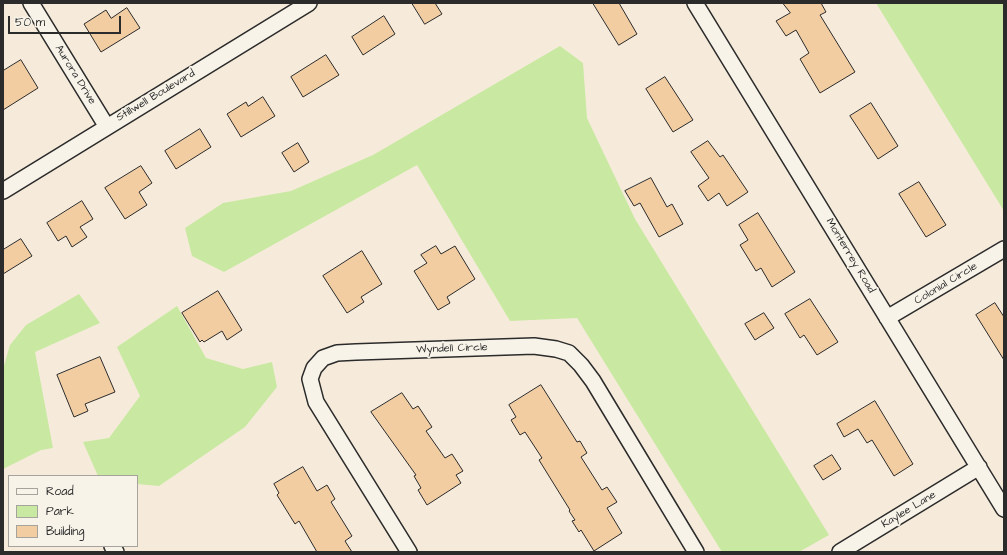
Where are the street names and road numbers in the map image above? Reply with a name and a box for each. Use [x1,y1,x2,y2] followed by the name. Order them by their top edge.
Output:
[52,43,98,107] street label: Aurora Drive
[114,67,198,125] street label: Stillwell Boulevard
[822,216,878,296] street label: Monterrey Road
[912,260,980,308] street label: Colonial Circle
[416,341,488,357] street label: Wyndell Circle
[879,489,939,531] street label: Kaylee Lane

